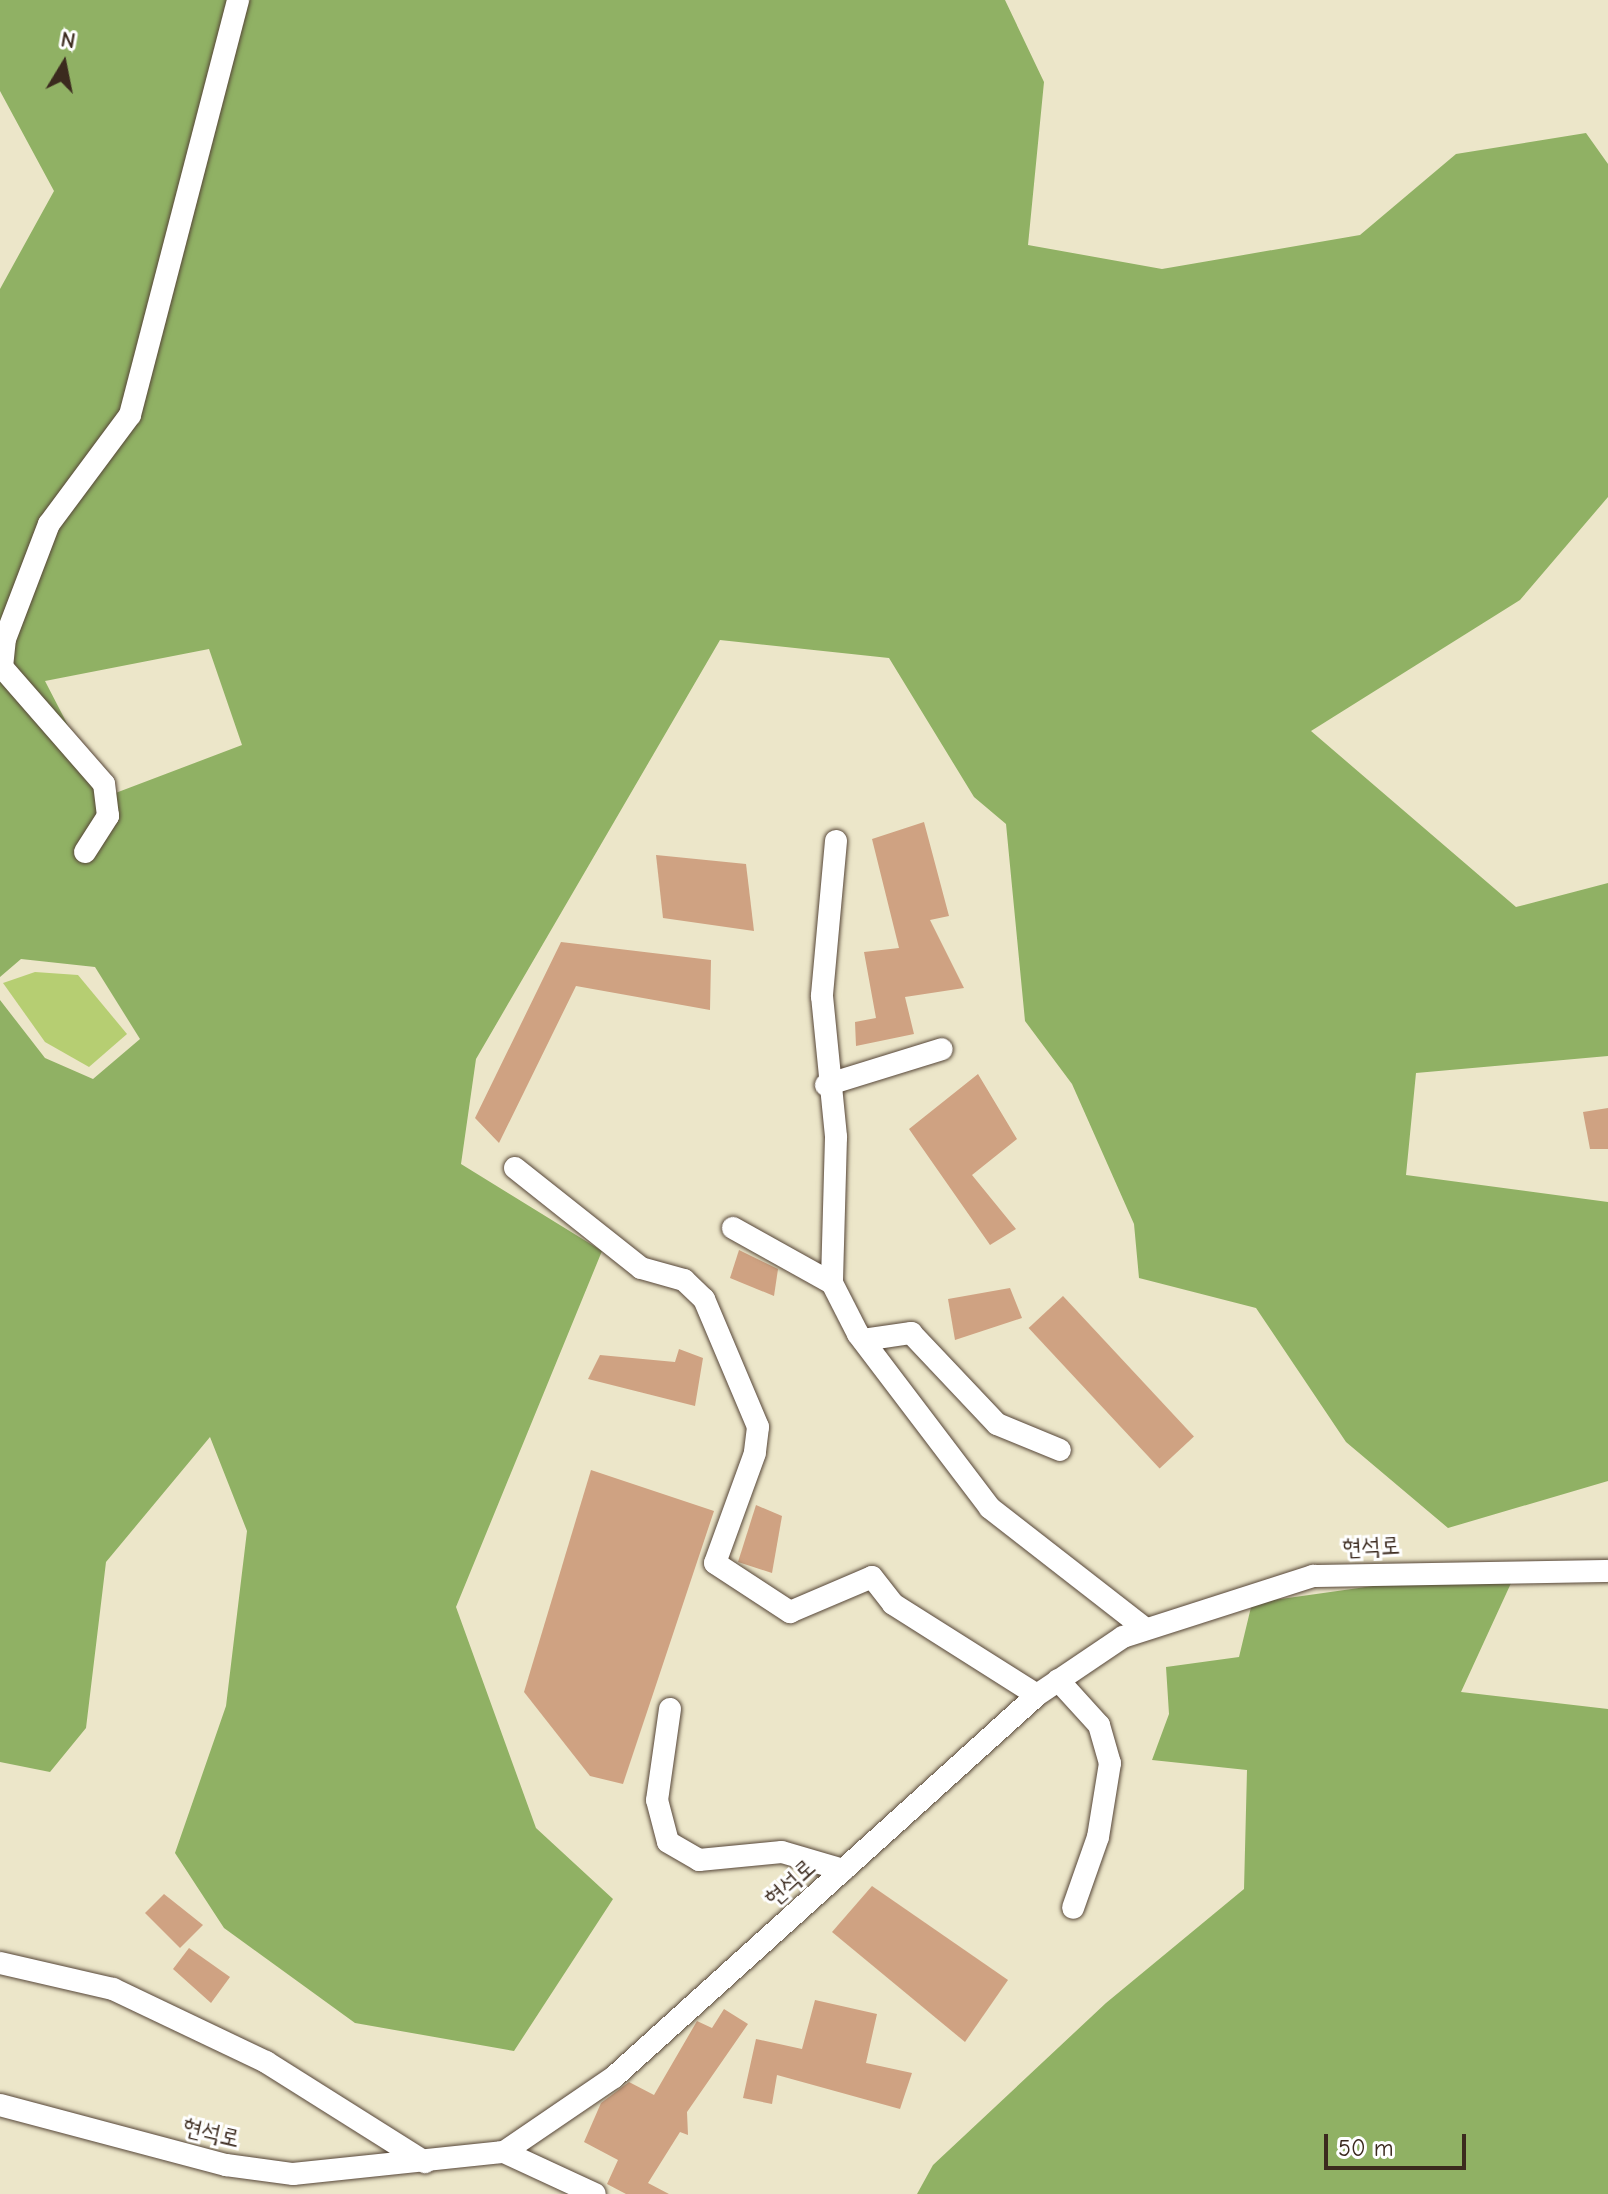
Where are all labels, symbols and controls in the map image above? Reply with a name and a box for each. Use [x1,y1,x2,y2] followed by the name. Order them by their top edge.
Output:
[24,24,104,104] north arrow
[59,26,77,54] text: N
[1341,1531,1401,1563] street label: 현석로
[759,1853,821,1913] street label: 현석로
[180,2112,242,2154] street label: 현석로
[1328,2118,1470,2168] scale bar
[1338,2134,1394,2162] text: 50 m

